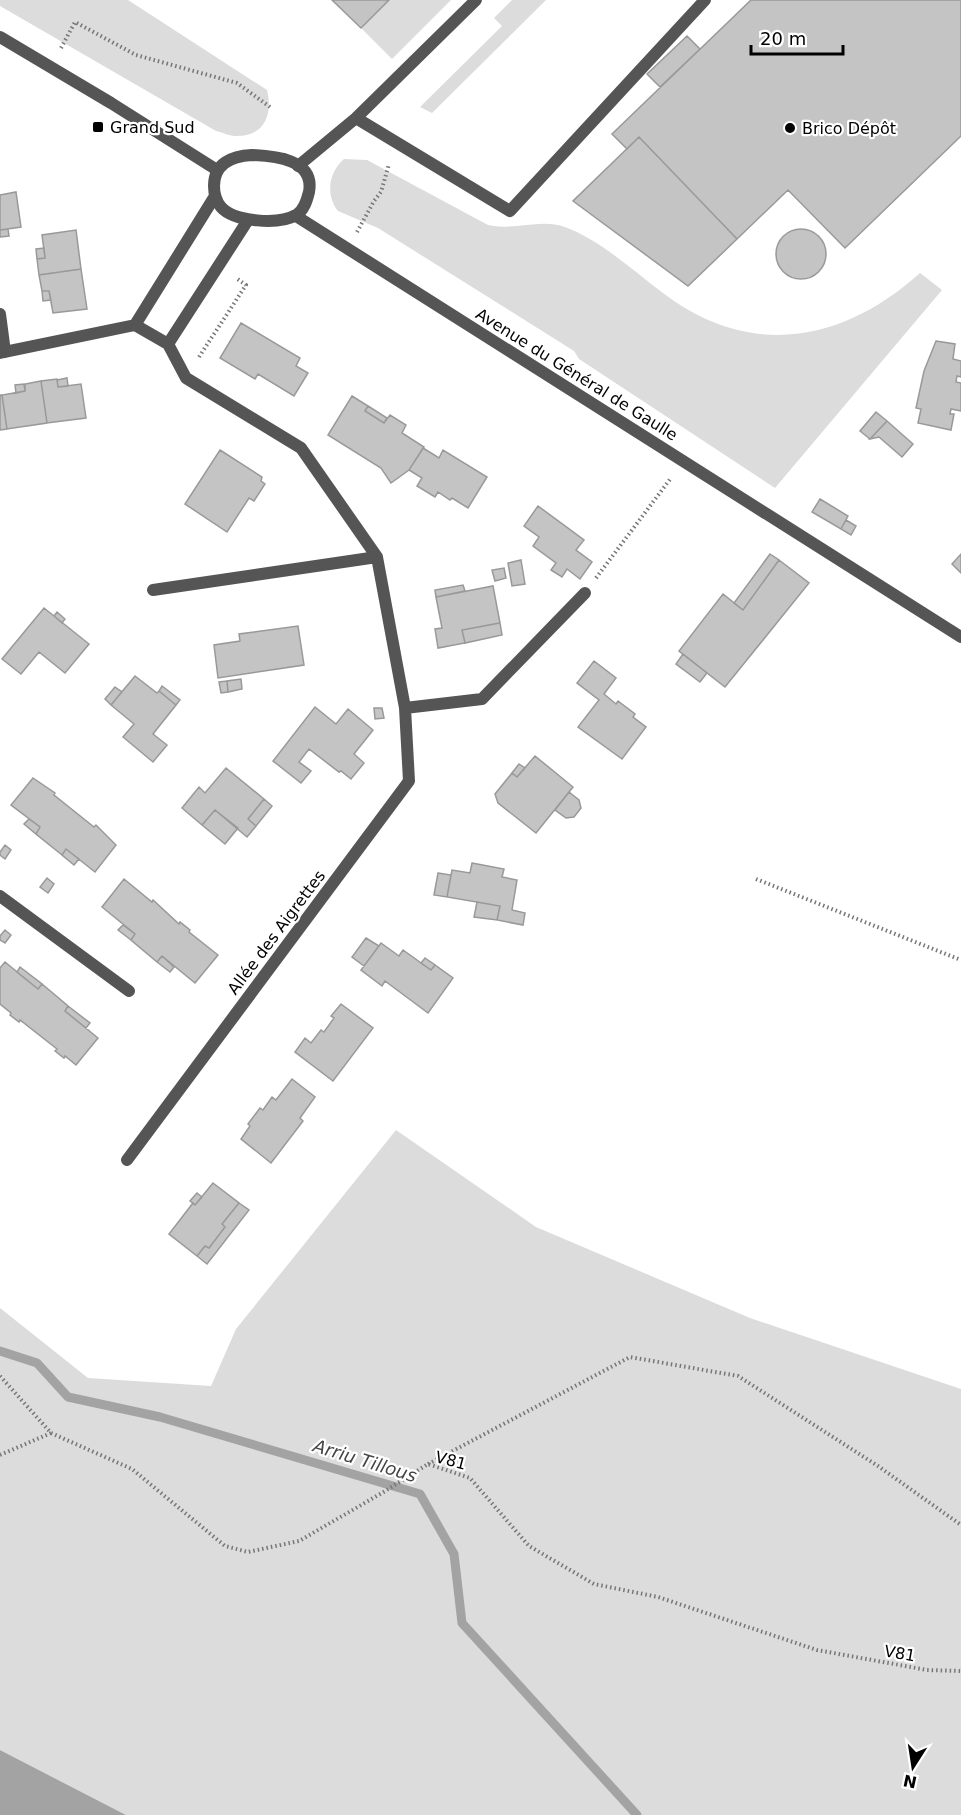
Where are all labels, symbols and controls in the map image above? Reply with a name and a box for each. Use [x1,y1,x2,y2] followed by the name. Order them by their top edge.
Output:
[751,18,842,56] scale bar
[760,28,806,49] text: 20 m
[110,118,195,137] place label: Grand Sud
[802,119,896,138] place label: Brico Dépôt
[91,120,105,134] marker: Grand Sud
[783,121,797,135] marker: Brico Dépôt
[472,304,681,445] street label: Avenue du Général de Gaulle
[224,867,329,998] street label: Allée des Aigrettes
[310,1435,419,1486] water label: Arriu Tillous
[433,1447,468,1474] street label: V81
[883,1641,917,1666] street label: V81
[883,1737,943,1797] north arrow
[901,1770,919,1792] text: N

